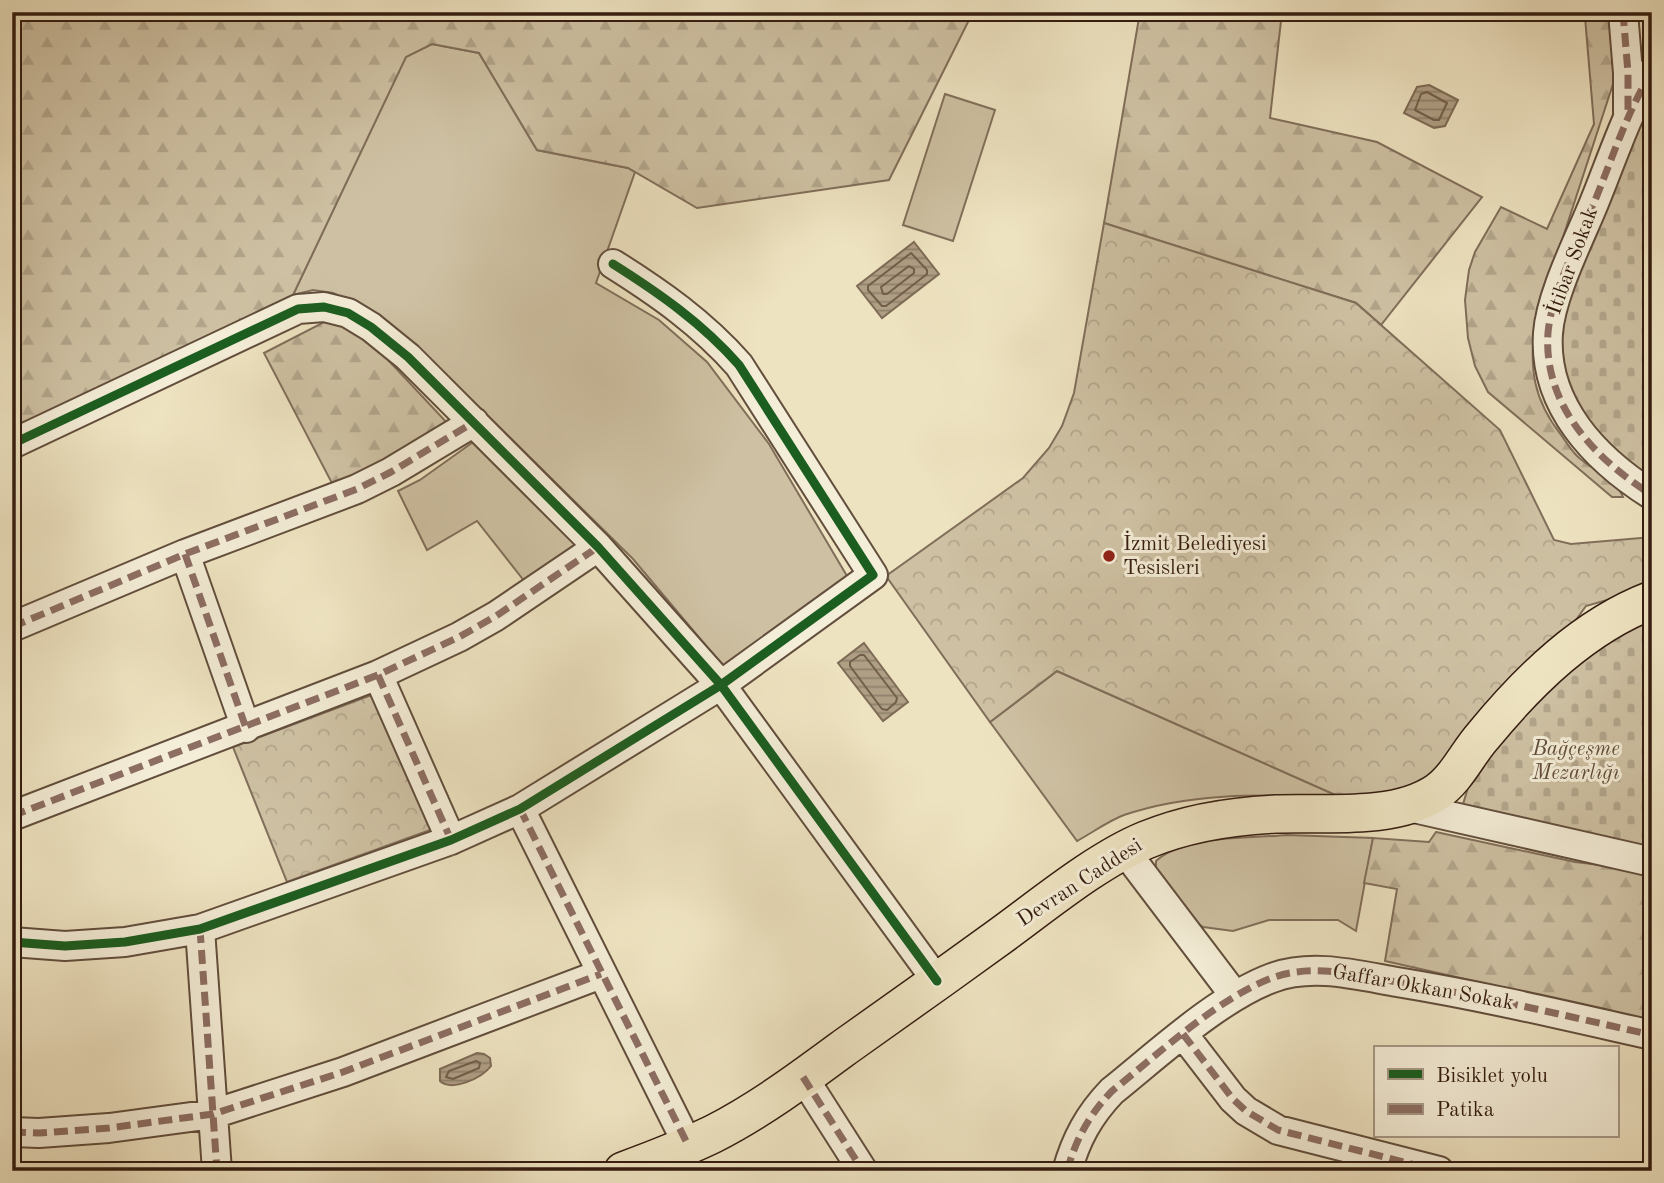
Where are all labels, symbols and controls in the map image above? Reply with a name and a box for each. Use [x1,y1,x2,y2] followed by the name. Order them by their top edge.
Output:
[1540,203,1602,317] street label: İtibar Sokak
[1123,530,1267,579] place label: İzmit Belediyesi Tesisleri
[1101,548,1117,564] marker: İzmit Belediyesi Tesisleri
[1531,739,1620,784] park label: Bağçeşme Mezarlığı
[1014,835,1146,931] street label: Devran Caddesi
[1331,962,1515,1014] street label: Gaffar Okkan Sokak
[1374,1046,1618,1138] legend
[1436,1066,1548,1087] text: Bisiklet yolu
[1436,1100,1494,1121] text: Patika

